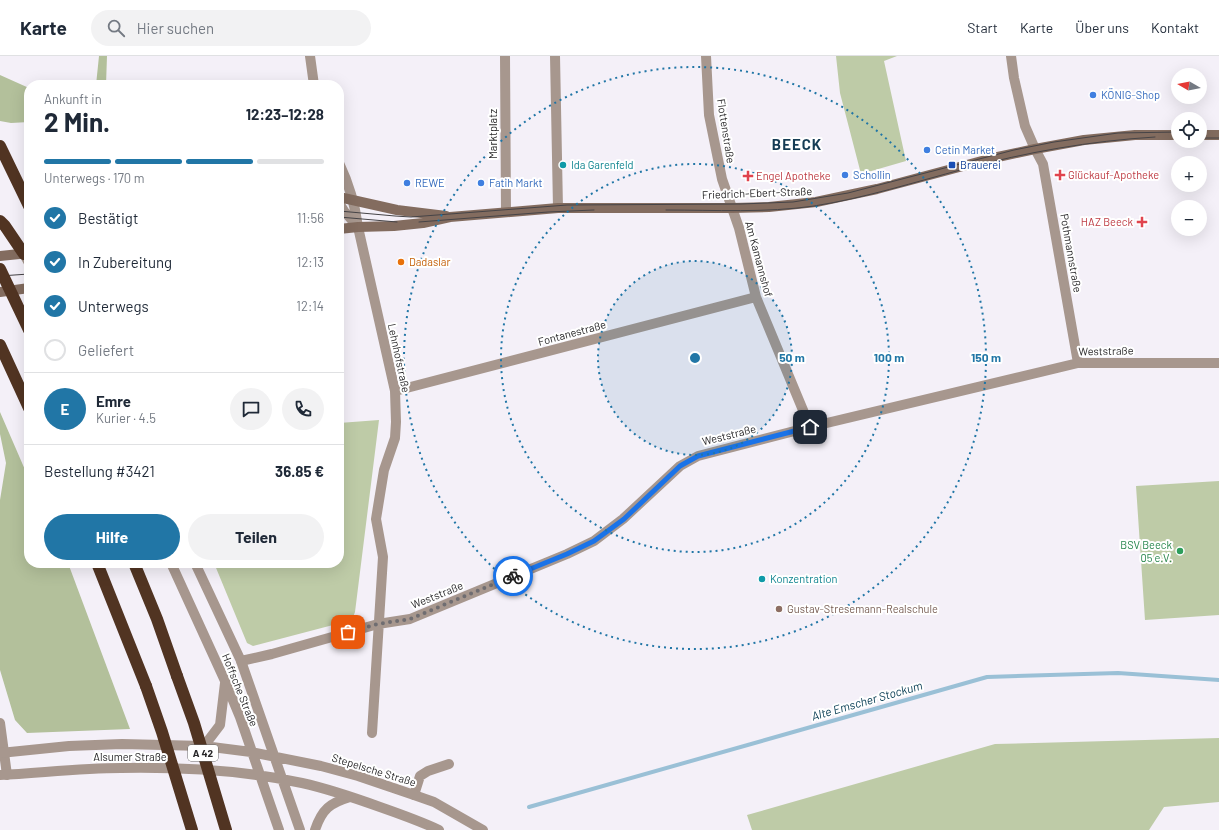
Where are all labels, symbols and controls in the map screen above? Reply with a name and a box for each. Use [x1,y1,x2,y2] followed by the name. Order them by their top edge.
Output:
[91,10,371,46] search box
[20,16,67,39] text: Karte
[105,17,127,39] icon: search
[137,19,214,37] text: Hier suchen
[967,19,998,36] text: Start
[1020,19,1053,36] text: Karte
[1075,19,1129,36] text: Über uns
[1151,19,1199,36] text: Kontakt
[1171,68,1207,104] north arrow
[1171,68,1207,236] map controls
[1101,87,1160,101] place label: KÖNIG-Shop
[1088,90,1098,100] marker: KÖNIG-Shop
[44,91,102,107] text: Ankunft in
[715,98,738,164] street label: Flottenstraße
[246,105,324,123] text: 12:23–12:28
[44,106,110,137] text: 2 Min.
[486,109,499,159] street label: Marktplatz
[1171,112,1207,148] button: locate
[772,135,822,153] district label: BEECK
[935,143,995,156] place label: Cetin Market
[922,145,932,155] marker: Cetin Market
[1171,156,1207,192] button: +
[571,158,634,171] place label: Ida Garenfeld
[960,158,1001,171] place label: Brauerei
[558,160,568,170] marker: Ida Garenfeld
[947,160,957,170] marker: Brauerei
[853,168,891,181] place label: Schollin
[1068,168,1159,181] place label: Glückauf-Apotheke
[756,169,831,182] place label: Engel Apotheke
[44,170,145,186] text: Unterwegs · 170 m
[840,170,850,180] marker: Schollin
[1055,170,1065,180] marker: Glückauf-Apotheke
[743,171,753,181] marker: Engel Apotheke
[415,176,445,189] place label: REWE
[489,176,542,189] place label: Fatih Markt
[402,178,412,188] marker: REWE
[476,178,486,188] marker: Fatih Markt
[702,184,812,201] street label: Friedrich-Ebert-Straße
[1171,200,1207,236] button: −
[44,207,66,229] icon: check
[78,209,138,227] text: Bestätigt
[297,210,324,226] text: 11:56
[1058,213,1085,293] street label: Pothmannstraße
[1081,215,1133,228] place label: HAZ Beeck
[1136,216,1148,228] marker: HAZ Beeck
[743,220,776,298] street label: Am Kamannshof
[44,251,66,273] icon: check
[78,253,172,271] text: In Zubereitung
[297,254,324,270] text: 12:13
[409,255,450,268] place label: Dadaslar
[396,257,406,267] marker: Dadaslar
[44,295,66,317] icon: check
[78,297,149,315] text: Unterwegs
[296,298,324,314] text: 12:14
[536,317,607,348] street label: Fontanestraße
[386,322,413,394] street label: Lehnhofstraße
[78,341,134,359] text: Geliefert
[1078,344,1134,357] street label: Weststraße
[779,350,805,364] text: 50 m
[874,350,904,364] text: 100 m
[971,350,1001,364] text: 150 m
[688,351,702,365] centre of rings
[230,388,272,430] button: chat
[282,388,324,430] button: phone
[96,392,131,410] text: Emre
[61,400,69,418] text: E
[96,410,156,426] text: Kurier · 4.5
[793,410,827,444] pin
[799,416,821,438] icon: home
[701,422,757,447] street label: Weststraße
[44,462,155,480] text: Bestellung #3421
[275,462,324,480] text: 36.85 €
[44,514,180,560] button: Hilfe
[188,514,324,560] button: Teilen
[1120,538,1172,564] place label: BSV Beeck 05 e.V.
[1175,546,1185,556] marker: BSV Beeck 05 e.V.
[493,556,533,596] courier
[502,565,524,587] icon: bike
[770,572,838,585] place label: Konzentration
[757,574,767,584] marker: Konzentration
[409,578,465,611] street label: Weststraße
[787,602,938,615] place label: Gustav-Stresemann-Realschule
[774,604,784,614] marker: Gustav-Stresemann-Realschule
[331,615,365,649] pin
[337,621,359,643] icon: bag
[220,651,261,728] street label: Hoffsche Straße
[810,677,924,723] water label: Alte Emscher Stockum
[188,745,218,761] road number: A 42
[93,750,167,763] street label: Alsumer Straße
[330,751,418,789] street label: Stepelsche Straße

